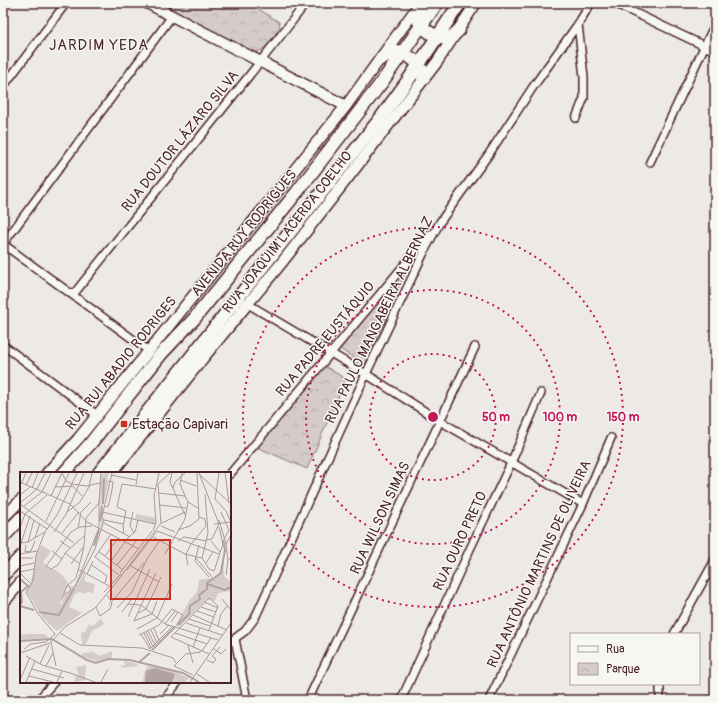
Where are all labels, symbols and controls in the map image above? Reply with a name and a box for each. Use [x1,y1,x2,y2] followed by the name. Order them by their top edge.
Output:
[49,36,149,55] district label: JARDIM YEDA
[117,66,242,215] street label: RUA DOUTOR LÁZARO SILVA
[218,148,356,316] street label: RUA JOAQUIM LACERDA COELHO
[188,166,300,300] street label: AVENIDA RUY RODRIGUES
[321,213,437,426] street label: RUA PAULO MANGABEIRA ALBERNAZ
[271,277,378,400] street label: RUA PADRE EUSTÁQUIO
[62,293,180,433] street label: RUA RUI ABADIO RODRIGES
[426,410,440,424] centre of rings
[482,410,510,425] text: 50 m
[543,410,578,425] text: 100 m
[607,410,640,425] text: 150 m
[132,416,228,433] place label: Estação Capivari
[119,419,129,429] marker: Estação Capivari
[482,457,595,670] street label: RUA ANTÔNIO MARTINS DE OLIVEIRA
[346,459,414,577] street label: RUA WILSON SIMAS
[20,472,231,683] inset map
[430,489,490,593] street label: RUA OURO PRETO
[570,633,700,685] legend
[606,642,625,657] text: Rua
[606,662,640,677] text: Parque

